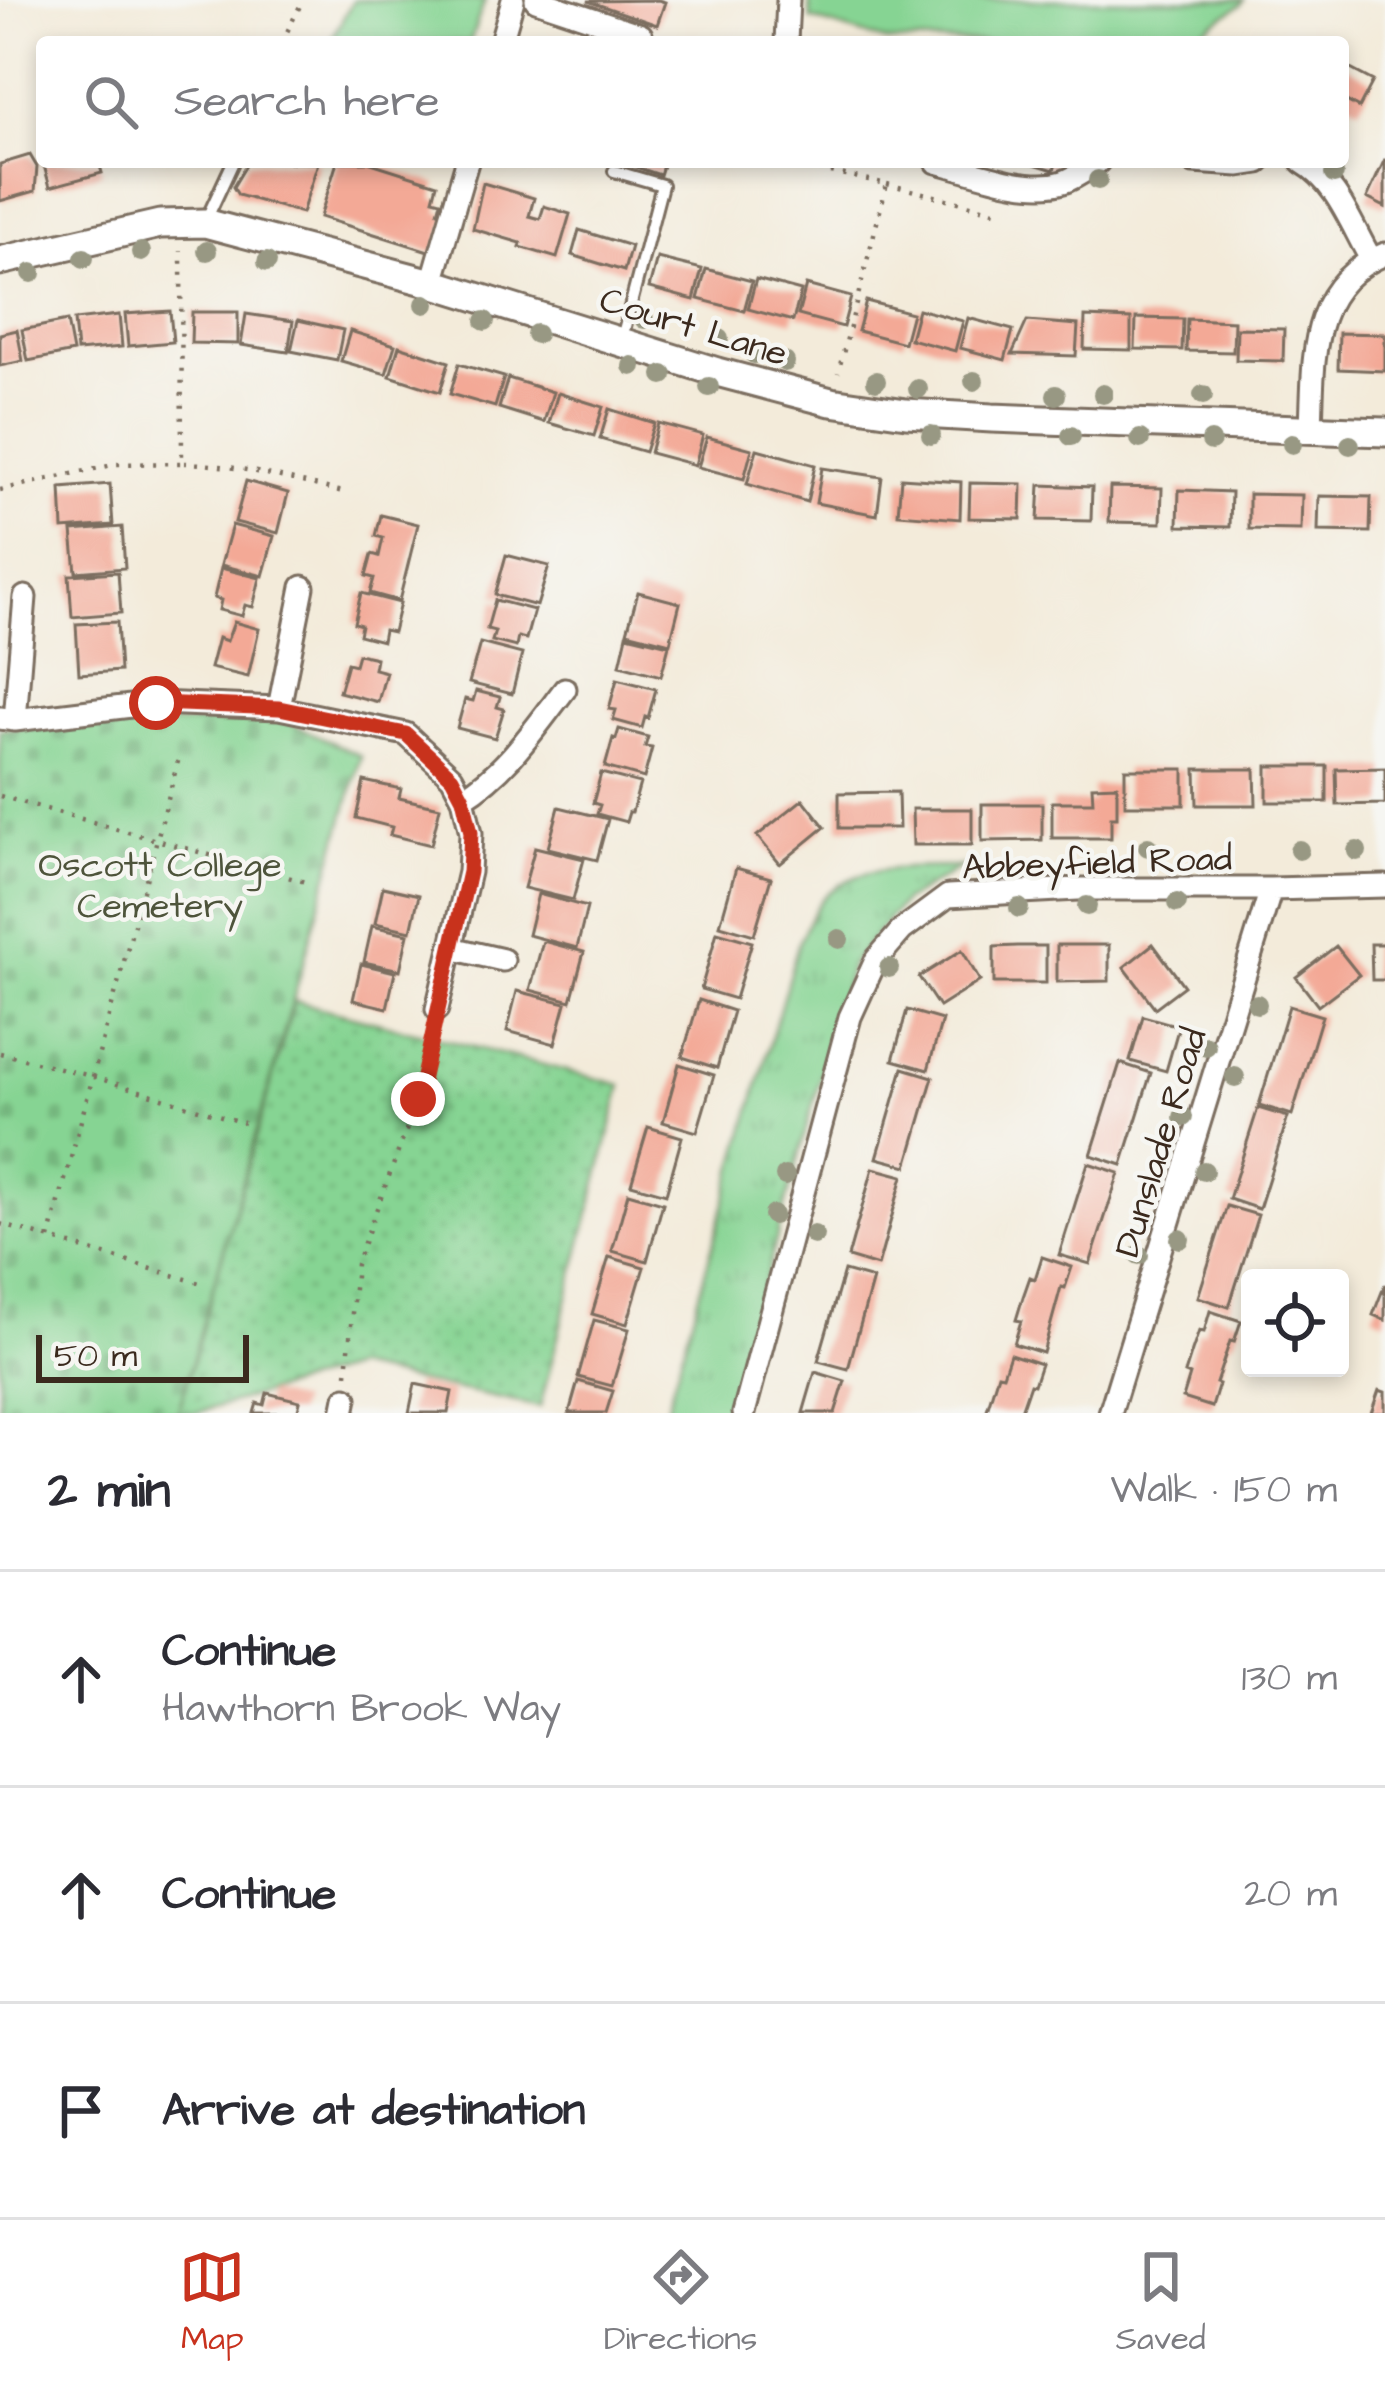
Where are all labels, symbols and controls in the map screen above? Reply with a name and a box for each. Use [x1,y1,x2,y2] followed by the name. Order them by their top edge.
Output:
[36,36,1349,168] search box
[78,69,144,135] icon: search
[174,71,440,133] text: Search here
[593,275,793,380] street label: Court Lane
[129,676,183,730] route start
[961,833,1233,894] street label: Abbeyfield Road
[38,840,282,932] park label: Oscott College Cemetery
[1102,1022,1220,1263] street label: Dunslade Road
[391,1072,445,1126] route end
[1241,1269,1349,1377] map controls
[1241,1269,1349,1377] button: locate
[36,1329,249,1382] scale bar
[54,1333,137,1379] text: 50 m
[48,1456,171,1527] text: 2 min
[1111,1464,1337,1518] text: Walk · 150 m
[162,1621,336,1683] text: Continue
[48,1646,114,1712] icon: ahead
[1242,1652,1337,1706] text: 130 m
[162,1683,561,1737] text: Hawthorn Brook Way
[48,1862,114,1928] icon: ahead
[162,1864,336,1926] text: Continue
[1244,1868,1337,1922] text: 20 m
[48,2078,114,2144] icon: arrive
[162,2080,585,2142] text: Arrive at destination
[179,2244,245,2362] tab: Map
[604,2244,757,2362] tab: Directions
[1116,2244,1206,2362] tab: Saved

